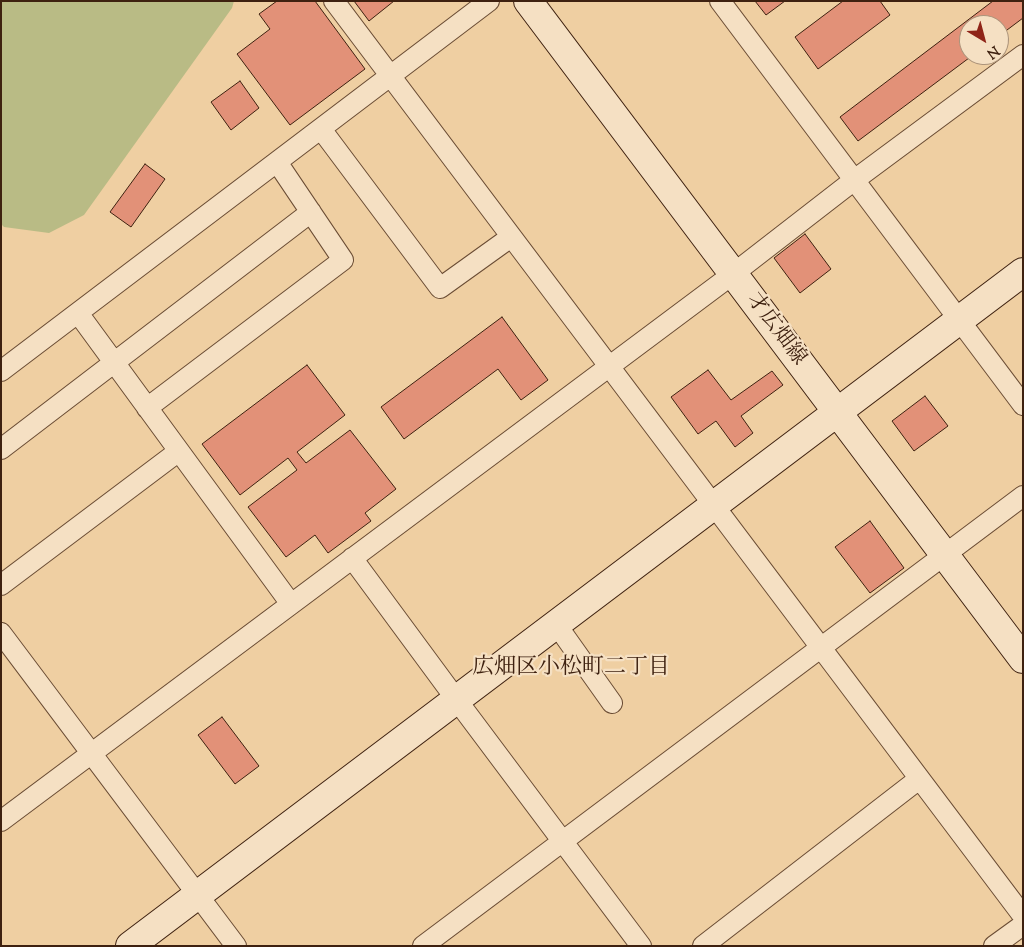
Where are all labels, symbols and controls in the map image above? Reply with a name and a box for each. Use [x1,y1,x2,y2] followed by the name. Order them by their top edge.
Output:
[959,15,1009,65] north arrow
[982,40,1003,63] text: N
[740,289,810,371] street label: 才広畑線
[472,656,670,682] district label: 広畑区小松町二丁目

